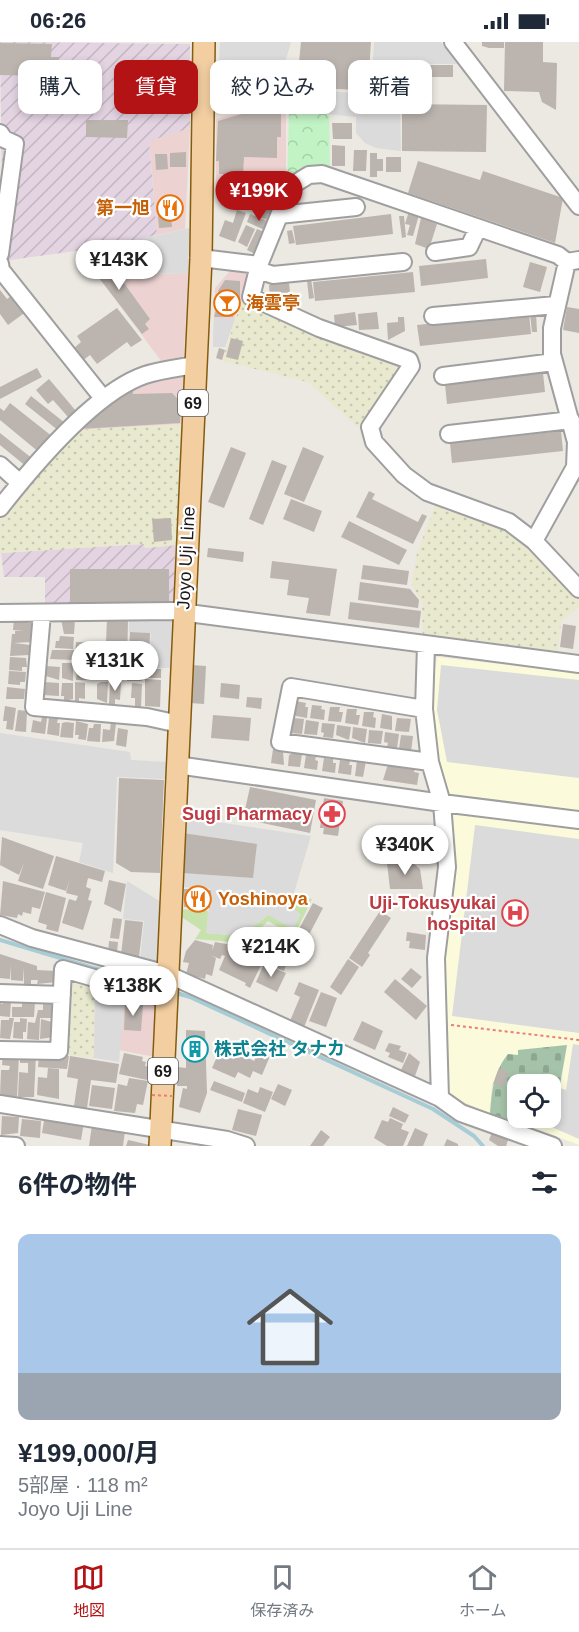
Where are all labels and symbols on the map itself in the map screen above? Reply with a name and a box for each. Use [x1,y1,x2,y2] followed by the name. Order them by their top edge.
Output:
[217,171,301,222] pin: ¥199K
[155,193,185,223] restaurant icon: 第一旭
[96,198,150,218] place label: 第一旭
[77,240,161,291] pin: ¥143K
[212,288,242,318] bar icon: 海雲亭
[246,293,300,313] place label: 海雲亭
[178,390,208,416] road number: 69
[173,506,199,610] street label: Joyo Uji Line
[73,641,157,692] pin: ¥131K
[317,799,347,829] pharmacy icon: Sugi Pharmacy
[182,804,312,824] place label: Sugi Pharmacy
[363,825,447,876] pin: ¥340K
[183,884,213,914] restaurant icon: Yoshinoya
[218,889,309,909] place label: Yoshinoya
[369,893,496,934] place label: Uji-Tokusyukai hospital
[500,898,530,928] hospital icon: Uji-Tokusyukai hospital
[229,927,313,978] pin: ¥214K
[91,966,175,1017] pin: ¥138K
[180,1034,210,1064] building icon: 株式会社 タナカ
[214,1039,345,1059] place label: 株式会社 タナカ
[148,1058,178,1084] road number: 69

